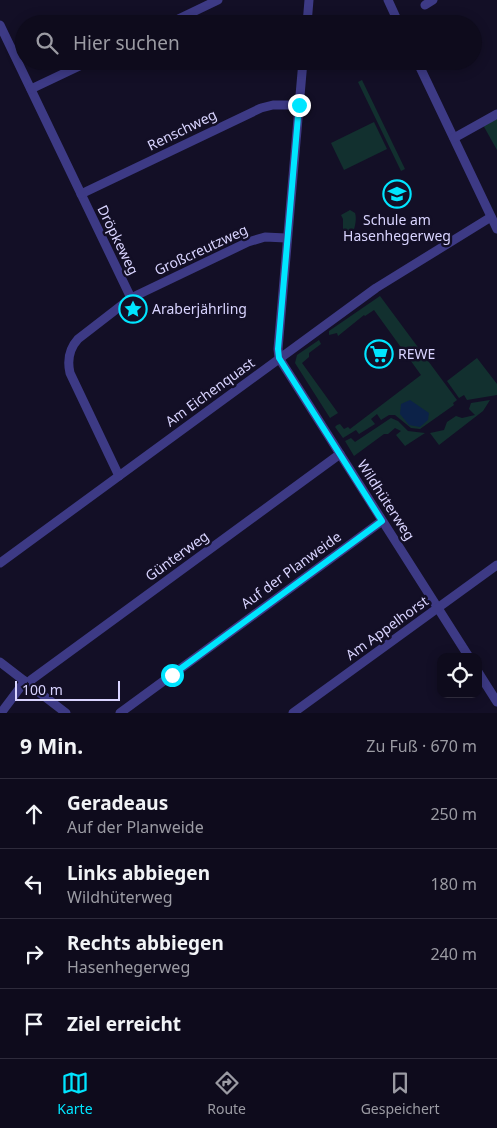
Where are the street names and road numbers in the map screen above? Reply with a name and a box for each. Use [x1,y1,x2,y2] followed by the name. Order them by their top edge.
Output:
[144,105,220,154] street label: Renschweg
[93,202,144,278] street label: Dröpkeweg
[151,220,251,279] street label: Großcreutzweg
[161,353,258,430] street label: Am Eichenquast
[353,456,420,544] street label: Wildhüterweg
[141,526,212,585] street label: Günterweg
[237,527,345,612] street label: Auf der Planweide
[341,591,432,664] street label: Am Appelhorst

